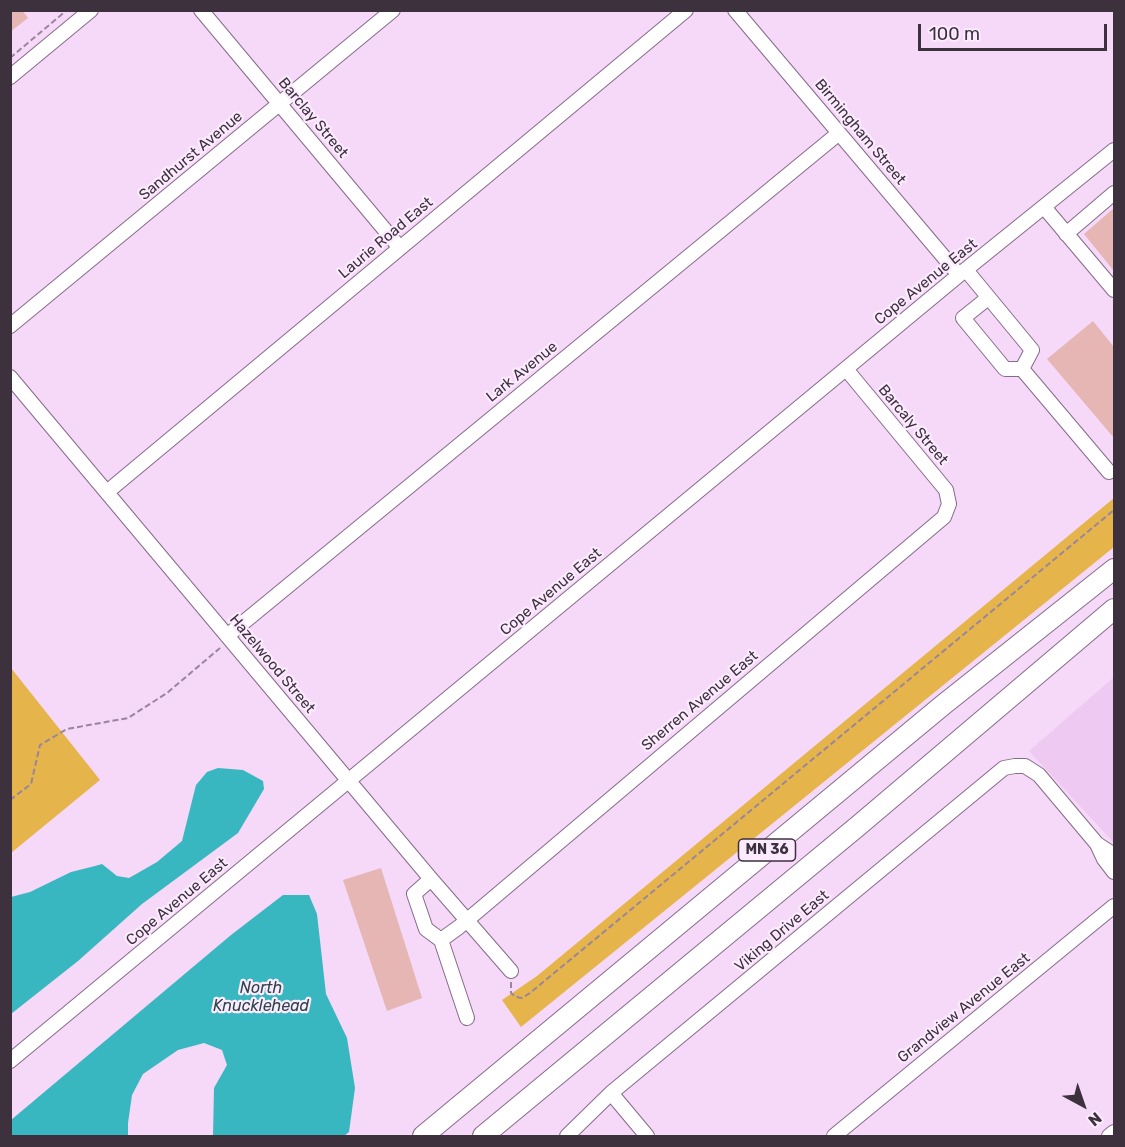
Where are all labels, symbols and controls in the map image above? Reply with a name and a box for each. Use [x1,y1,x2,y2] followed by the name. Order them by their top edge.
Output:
[921,12,1110,50] scale bar
[929,23,980,45] text: 100 m
[274,74,352,162] street label: Barclay Street
[811,76,909,188] street label: Birmingham Street
[136,108,246,204] street label: Sandhurst Avenue
[335,193,437,283] street label: Laurie Road East
[871,235,981,329] street label: Cope Avenue East
[483,338,561,406] street label: Lark Avenue
[874,381,952,469] street label: Barcaly Street
[497,544,605,640] street label: Cope Avenue East
[225,611,319,717] street label: Hazelwood Street
[638,647,762,755] street label: Sherren Avenue East
[738,839,795,861] road number: MN 36
[123,854,231,950] street label: Cope Avenue East
[731,886,833,976] street label: Viking Drive East
[894,949,1034,1067] street label: Grandview Avenue East
[213,978,309,1016] water label: North Knucklehead
[1053,1075,1113,1135] north arrow
[1084,1108,1105,1130] text: N

